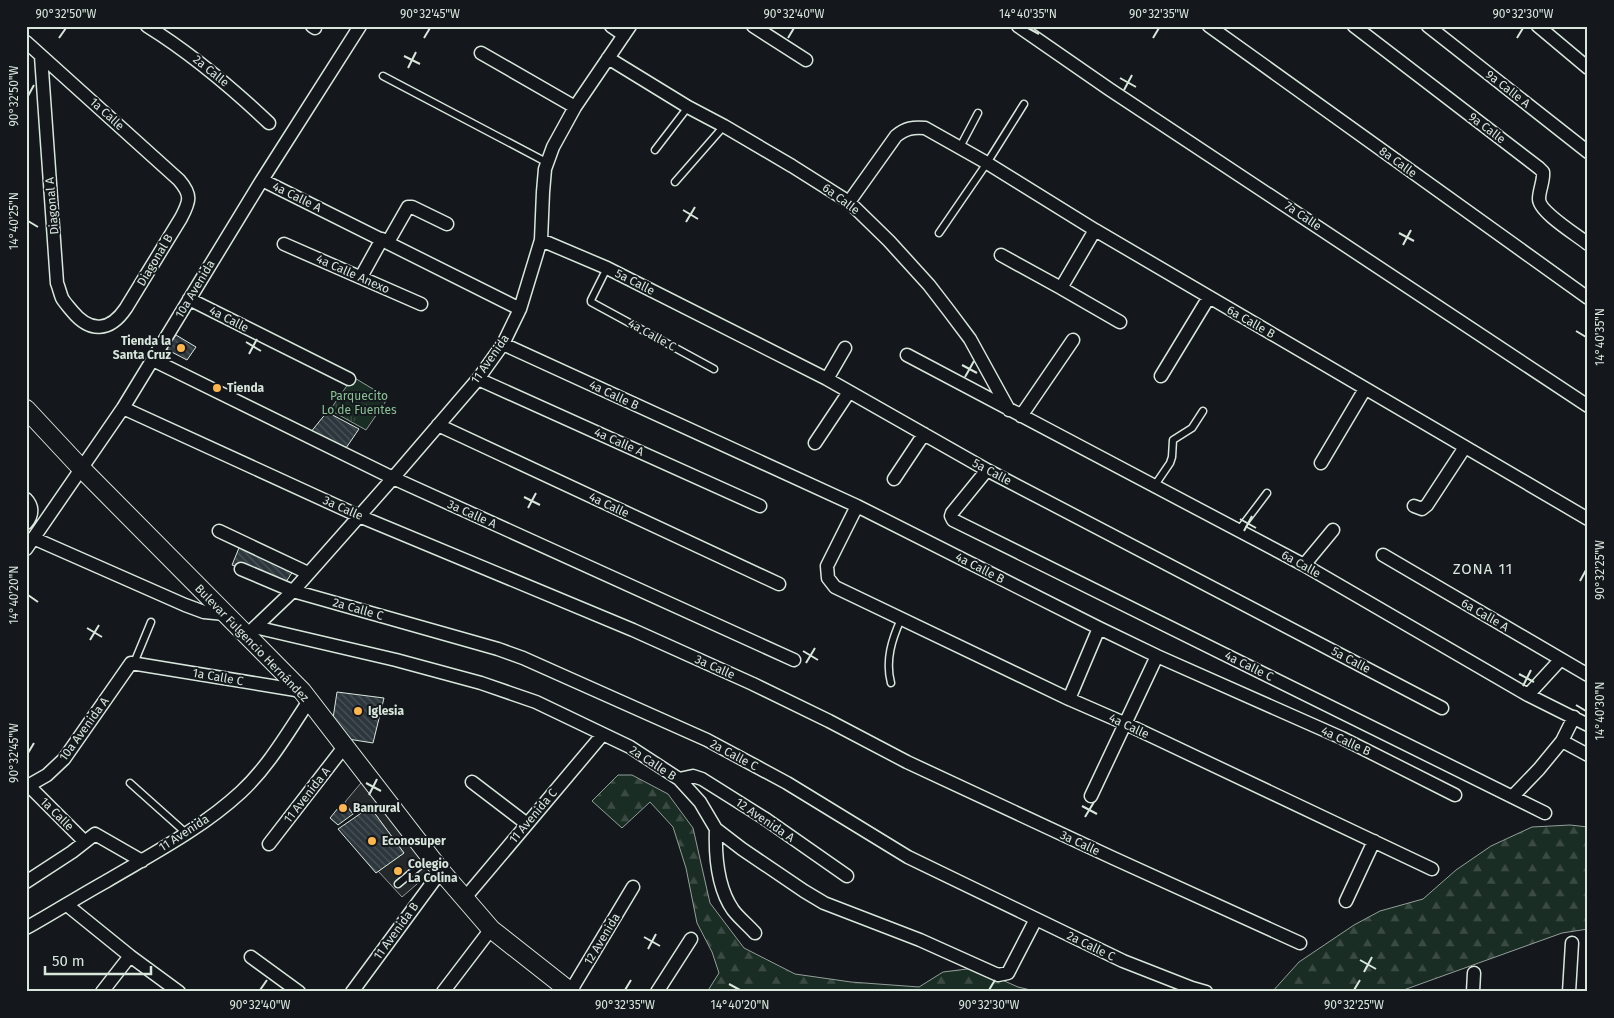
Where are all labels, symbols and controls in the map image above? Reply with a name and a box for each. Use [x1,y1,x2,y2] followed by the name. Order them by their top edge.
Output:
[36,7,97,21] text: 90°32'50"W
[400,7,460,21] text: 90°32'45"W
[764,7,825,21] text: 90°32'40"W
[999,7,1057,21] text: 14°40'35"N
[1129,7,1189,21] text: 90°32'35"W
[1493,7,1554,21] text: 90°32'30"W
[190,52,232,90] street label: 2a Calle
[7,65,21,127] text: 90°32'50"W
[1483,67,1533,111] street label: 9a Calle A
[87,95,127,133] street label: 1a Calle
[1466,110,1508,146] street label: 9a Calle
[1377,144,1419,180] street label: 8a Calle
[43,177,61,235] street label: Diagonal A
[270,179,324,215] street label: 4a Calle A
[820,181,862,217] street label: 6a Calle
[7,192,21,250] text: 14°40'25"N
[1282,199,1324,233] street label: 7a Calle
[134,232,176,288] street label: Diagonal B
[314,252,392,296] street label: 4a Calle Anexo
[172,258,218,320] street label: 10a Avenida
[613,266,657,298] street label: 5a Calle
[207,303,251,335] street label: 4a Calle
[1225,303,1277,341] street label: 6a Calle B
[1593,308,1607,366] text: 14°40'35"N
[626,316,679,354] street label: 4a Calle C
[468,332,512,386] street label: 11 Avenida
[113,334,171,362] place label: Tienda la Santa Cruz
[175,342,187,354] marker: Tienda la Santa Cruz
[587,377,641,413] street label: 4a Calle B
[227,381,265,395] place label: Tienda
[211,382,223,394] marker: Tienda
[321,389,397,417] park label: Parquecito Lo de Fuentes
[592,425,646,459] street label: 4a Calle A
[970,456,1014,488] street label: 5a Calle
[587,490,631,520] street label: 4a Calle
[321,493,365,523] street label: 3a Calle
[445,497,499,531] street label: 3a Calle A
[1593,540,1607,600] text: 90°32'25"W
[1279,548,1323,580] street label: 6a Calle
[953,550,1007,586] street label: 4a Calle B
[1453,560,1513,578] district label: ZONA 11
[7,566,21,624] text: 14°40'20"N
[192,581,312,705] street label: Bulevar Fulgencio Hernández
[331,595,385,623] street label: 2a Calle C
[1459,596,1511,634] street label: 6a Calle A
[1329,644,1373,676] street label: 5a Calle
[1222,648,1276,684] street label: 4a Calle C
[693,652,737,682] street label: 3a Calle
[192,666,245,688] street label: 1a Calle C
[1593,682,1607,741] text: 14°40'30"N
[56,694,112,763] street label: 10a Avenida A
[368,704,404,718] place label: Iglesia
[352,705,364,717] marker: Iglesia
[1107,711,1151,741] street label: 4a Calle
[7,723,21,783] text: 90°32'45"W
[1319,723,1373,759] street label: 4a Calle B
[708,737,760,774] street label: 2a Calle C
[627,743,679,783] street label: 2a Calle B
[281,764,333,826] street label: 11 Avenida A
[506,786,560,846] street label: 11 Avenida C
[37,794,77,834] street label: 1a Calle
[733,795,797,845] street label: 12 Avenida A
[353,801,400,815] place label: Banrural
[337,802,349,814] marker: Banrural
[156,812,212,854] street label: 11 Avenida
[1058,828,1102,858] street label: 3a Calle
[382,834,446,848] place label: Econosuper
[366,835,378,847] marker: Econosuper
[408,857,458,885] place label: Colegio La Colina
[392,865,404,877] marker: Colegio La Colina
[371,900,421,962] street label: 11 Avenida B
[581,911,623,967] street label: 12 Avenida
[1065,928,1118,964] street label: 2a Calle C
[45,943,151,975] scale bar
[52,952,85,970] text: 50 m
[230,998,291,1012] text: 90°32'40"W
[595,998,655,1012] text: 90°32'35"W
[711,998,769,1012] text: 14°40'20"N
[959,998,1020,1012] text: 90°32'30"W
[1324,998,1384,1012] text: 90°32'25"W

